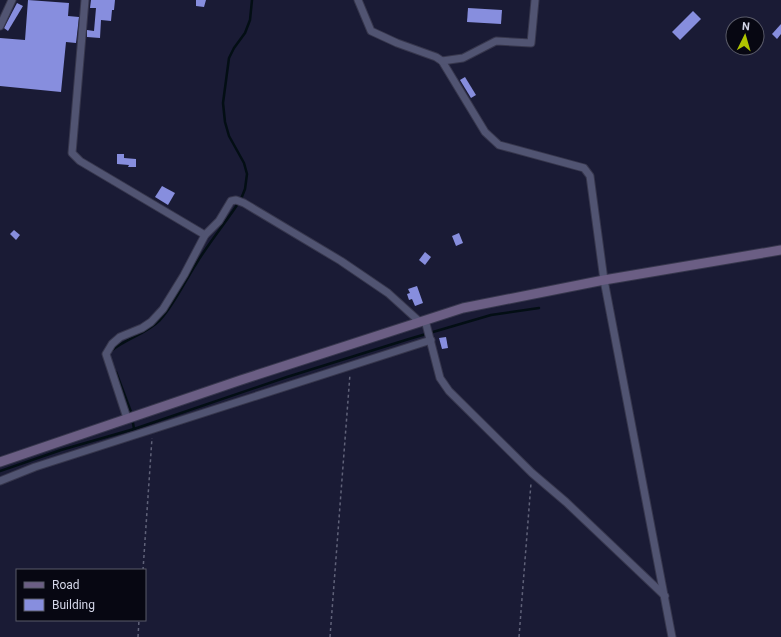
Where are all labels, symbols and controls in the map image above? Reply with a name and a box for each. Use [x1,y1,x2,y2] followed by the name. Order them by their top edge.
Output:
[725,16,765,56] north arrow
[741,20,750,33] text: N
[16,569,146,621] legend
[52,578,80,592] text: Road
[52,598,95,612] text: Building

